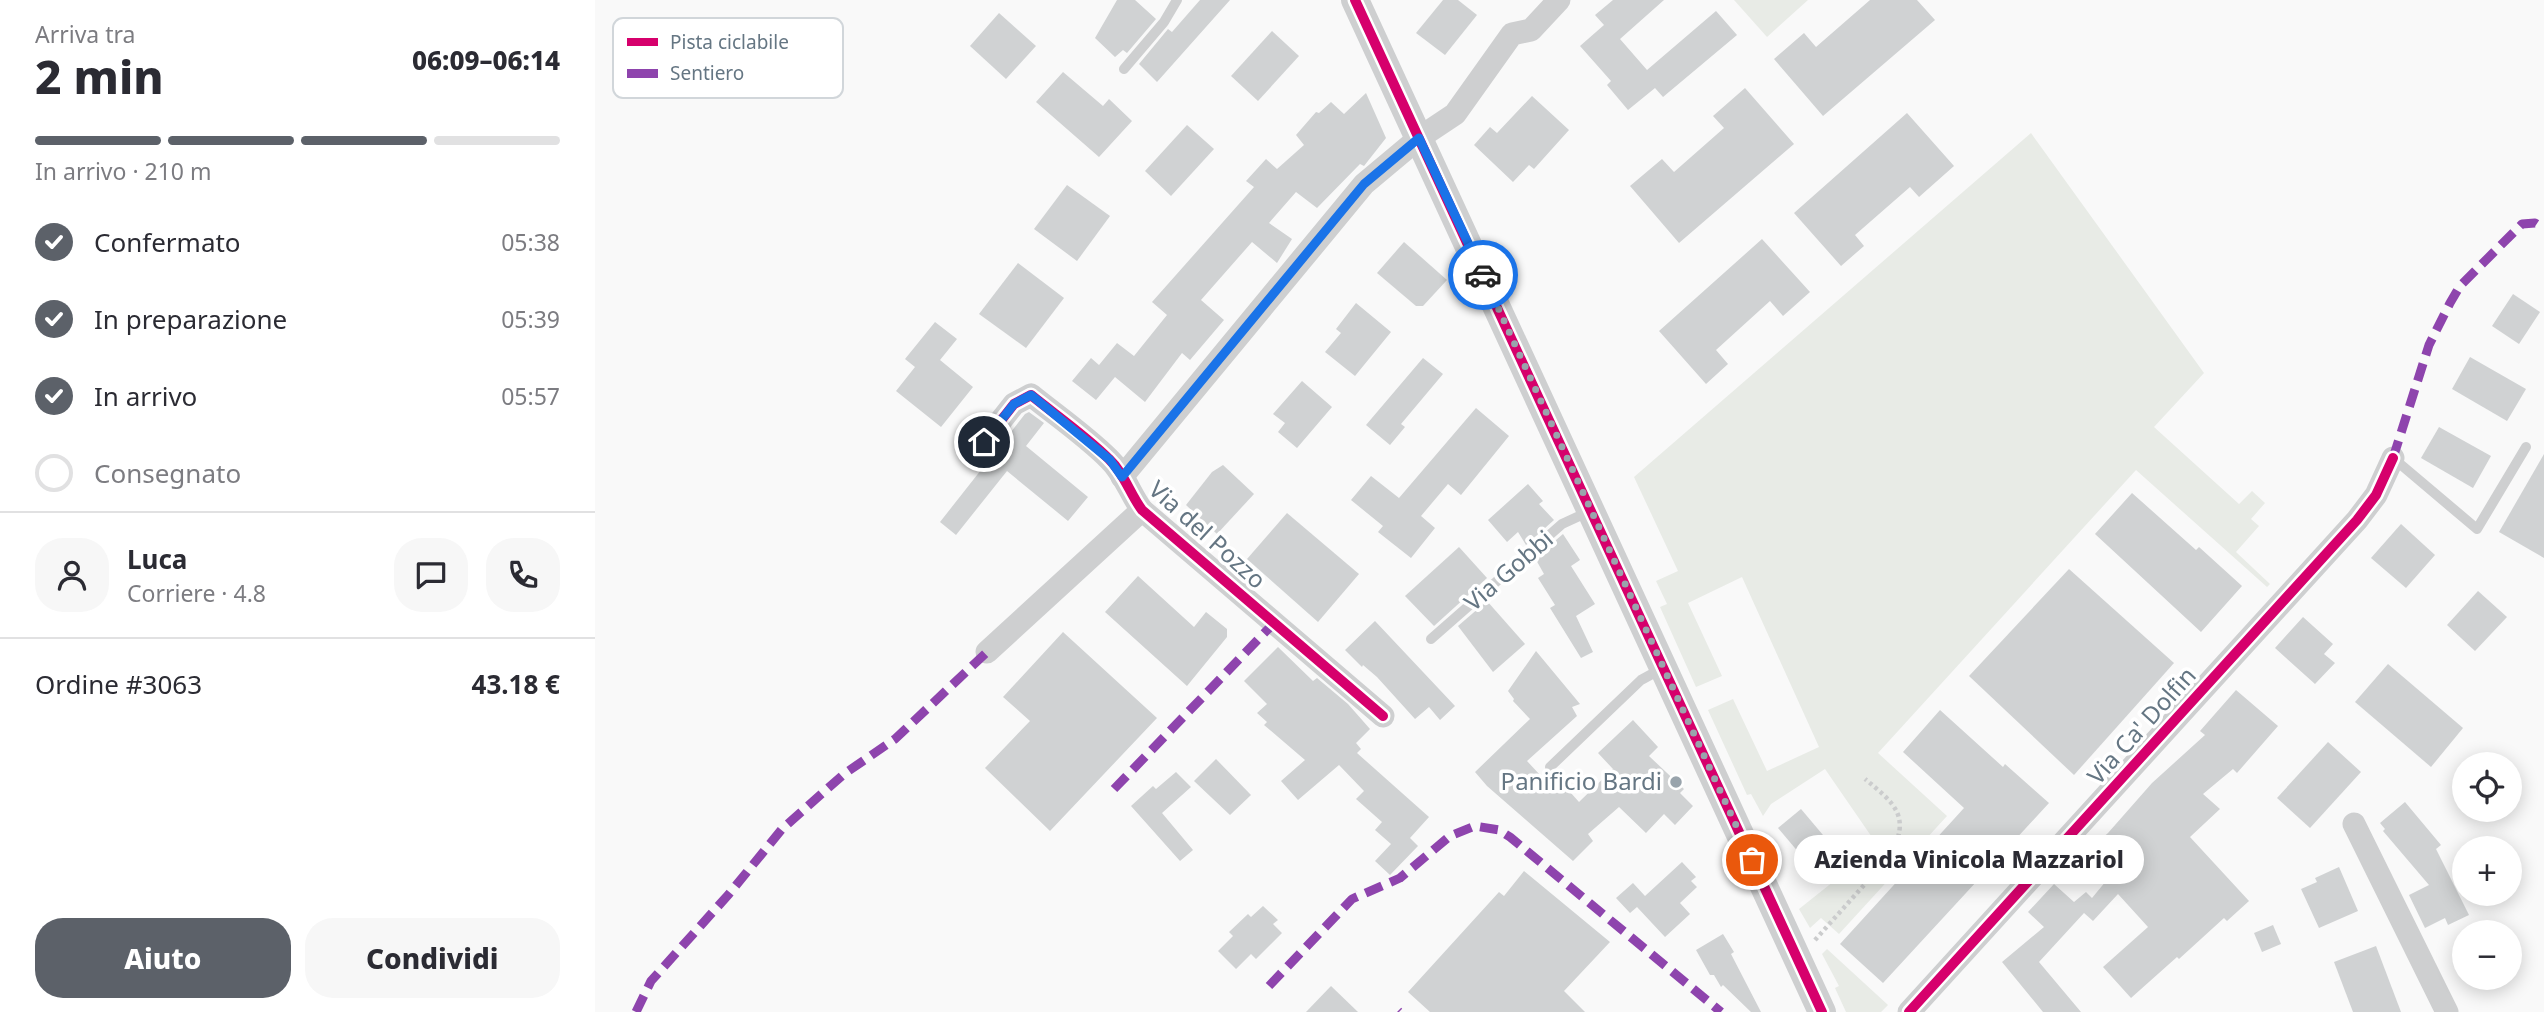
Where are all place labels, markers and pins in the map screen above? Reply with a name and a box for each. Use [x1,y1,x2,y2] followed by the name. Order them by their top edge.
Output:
[954,412,1014,472] pin
[1501,764,1662,797] place label: Panificio Bardi
[1668,774,1684,790] marker: Panificio Bardi
[1722,830,1782,890] pin
[1794,836,2144,884] callout: Azienda Vinicola Mazzariol

